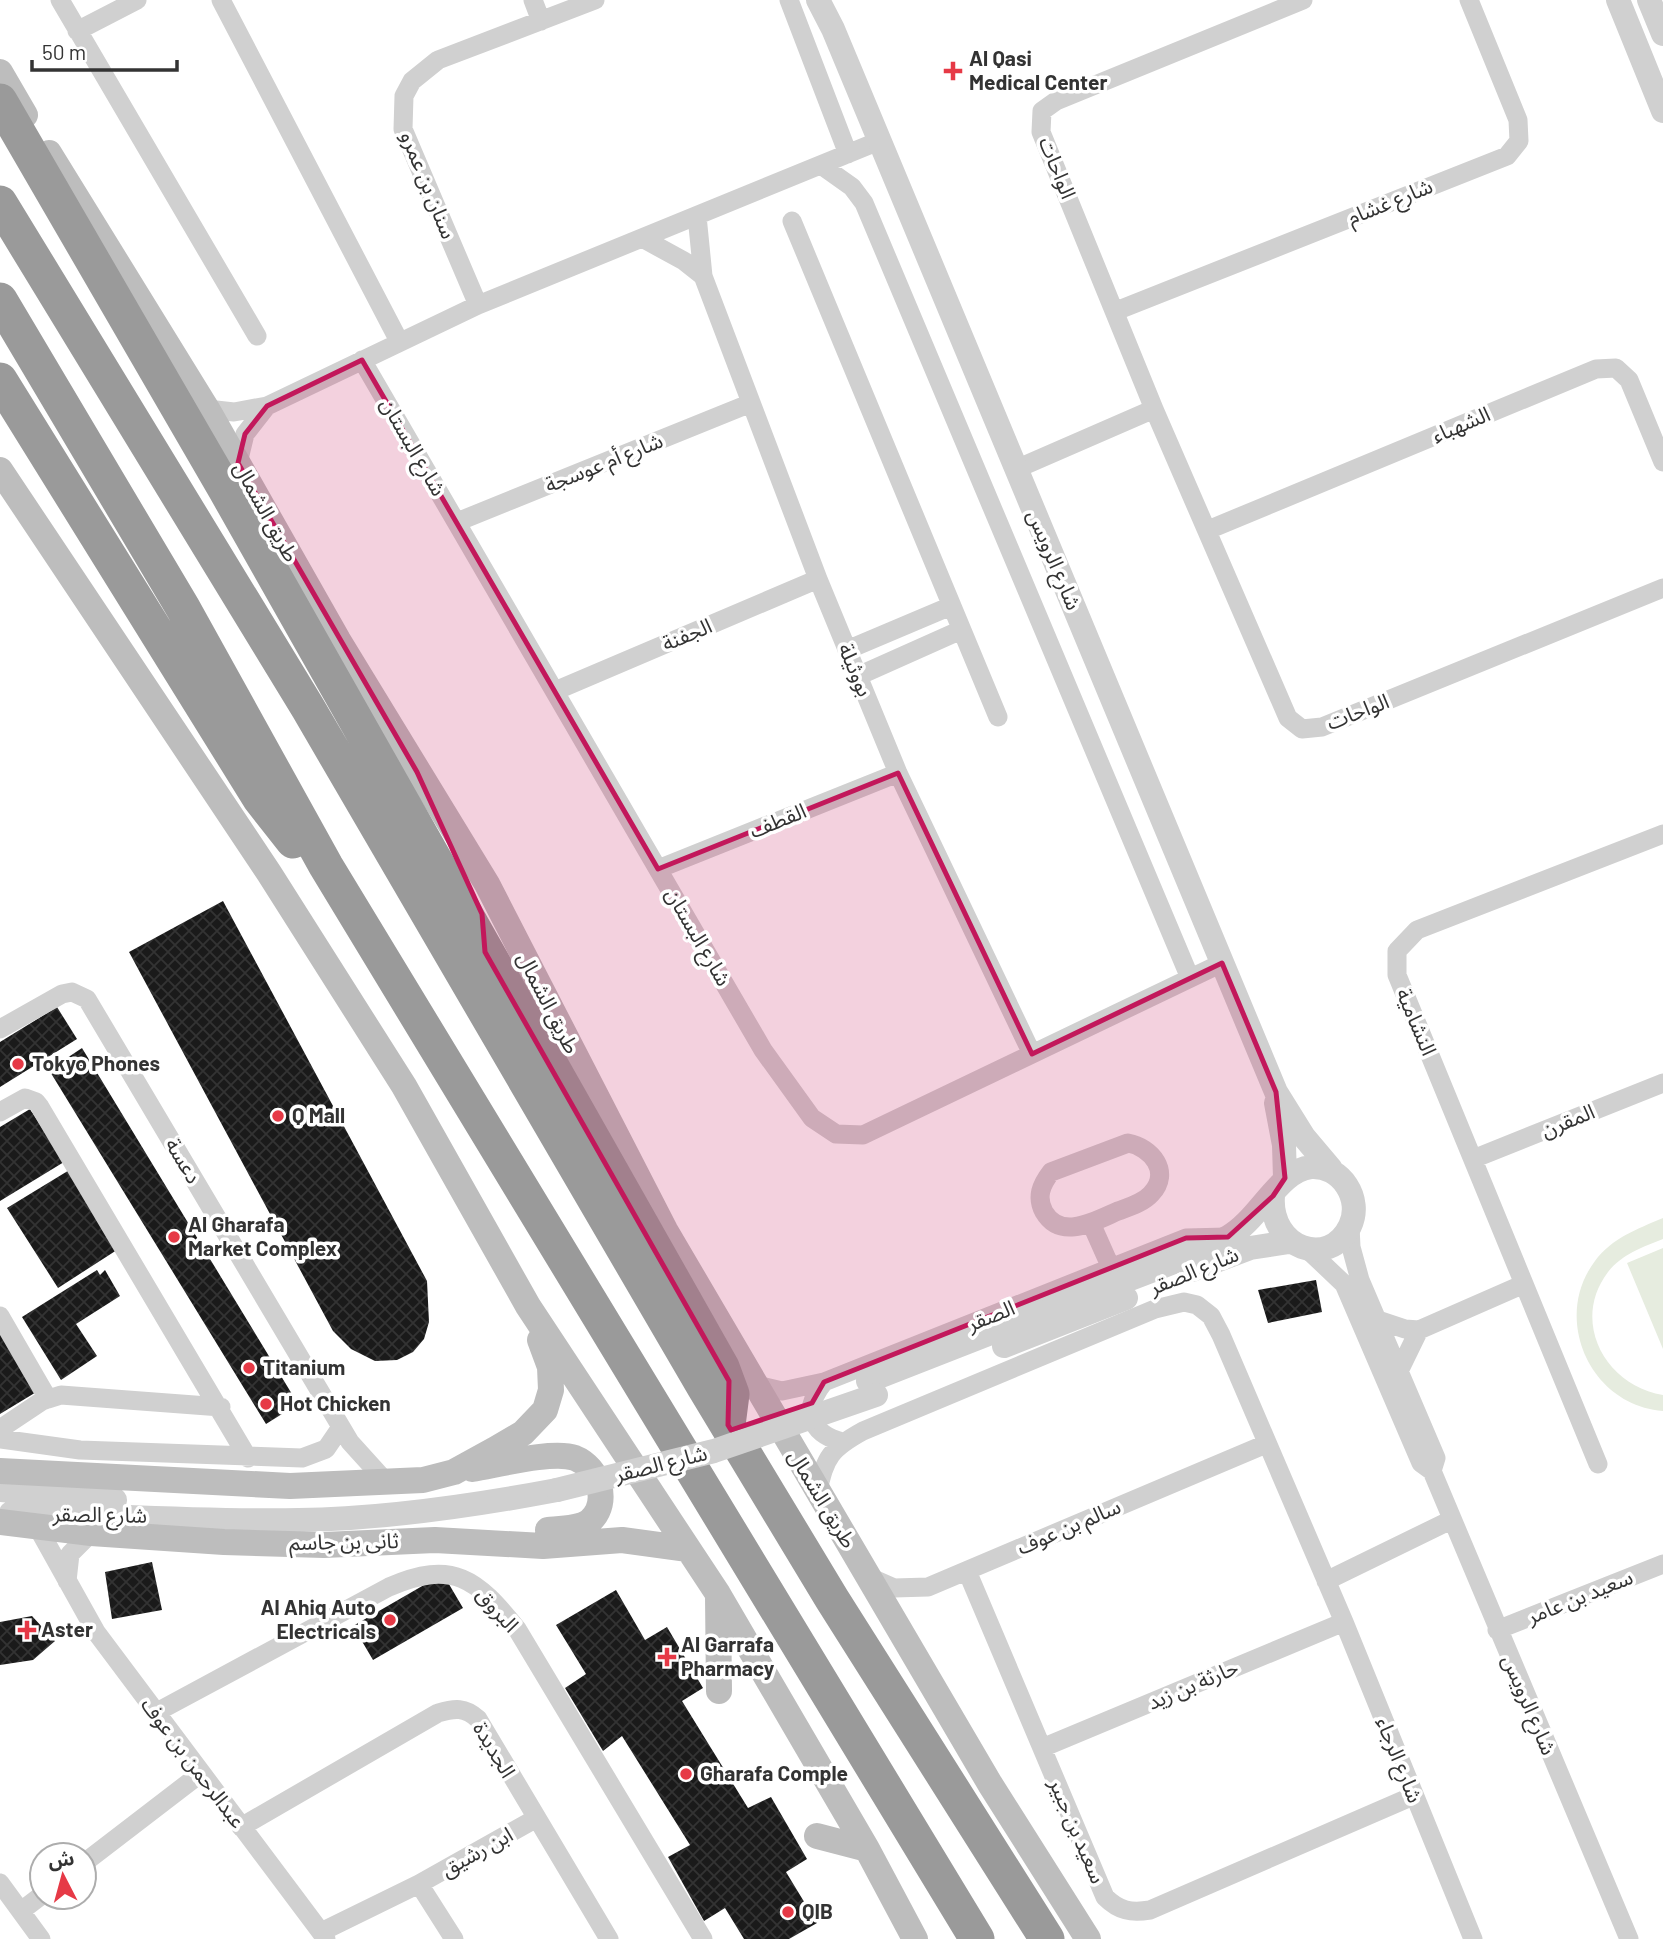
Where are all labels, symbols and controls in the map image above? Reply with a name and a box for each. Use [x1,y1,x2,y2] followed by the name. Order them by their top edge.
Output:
[32,28,177,72] scale bar
[42,39,86,64] text: 50 m
[969,45,1107,94] place label: Al Qasi Medical Center
[943,61,963,81] marker: Al Qasi Medical Center
[396,127,462,242] street label: سنان بن عمرو
[1034,133,1082,202] street label: الواحات
[1343,172,1438,234] street label: شارع غشام
[373,393,452,502] street label: شارع البستان
[1427,400,1494,448] street label: الشهباء
[541,427,668,501] street label: شارع أم عوسجة
[228,457,305,567] street label: طريق الشمال
[1019,506,1088,615] street label: شارع الرويس
[658,612,715,655] street label: الجفنة
[833,639,879,700] street label: بووثيلة
[1323,687,1393,735] street label: الواحات
[745,797,809,842] street label: القطف
[658,883,737,992] street label: شارع البستان
[511,947,586,1058] street label: طريق الشمال
[1392,984,1443,1059] street label: النشامية
[32,1050,160,1075] place label: Tokyo Phones
[10,1056,26,1072] marker: Tokyo Phones
[1537,1098,1598,1143] street label: المقرن
[292,1102,345,1127] place label: Q Mall
[270,1108,286,1124] marker: Q Mall
[161,1133,208,1188] street label: دعسة
[188,1211,337,1260] place label: Al Gharafa Market Complex
[166,1229,182,1245] marker: Al Gharafa Market Complex
[1144,1240,1243,1303] street label: شارع الصقر
[962,1294,1018,1337] street label: الصقر
[263,1354,345,1379] place label: Titanium
[241,1360,257,1376] marker: Titanium
[280,1390,391,1415] place label: Hot Chicken
[258,1396,274,1412] marker: Hot Chicken
[611,1439,710,1490] street label: شارع الصقر
[782,1444,862,1553] street label: طريق الشمال
[1013,1493,1126,1562] street label: سالم بن عوف
[52,1500,147,1531] street label: شارع الصقر
[289,1527,399,1558] street label: ثانى بن جاسم
[1522,1563,1636,1629] street label: سعيد بن عامر
[471,1581,525,1637] street label: البروق
[260,1594,376,1643] place label: Al Ahiq Auto Electricals
[382,1612,398,1628] marker: Al Ahiq Auto Electricals
[41,1616,93,1641] place label: Aster
[19,1622,35,1638] marker: Aster
[681,1631,775,1680] place label: Al Garrafa Pharmacy
[659,1649,675,1665] marker: Al Garrafa Pharmacy
[1494,1651,1563,1760] street label: شارع الرويس
[1143,1653,1242,1715] street label: حارثة بن زيد
[136,1692,251,1833] street label: عبدالرحمن بن عوف
[1368,1713,1429,1807] street label: شارع الرجاء
[469,1717,522,1782] street label: الجديدة
[700,1760,848,1785] place label: Gharafa Comple
[678,1766,694,1782] marker: Gharafa Comple
[1044,1773,1112,1887] street label: سعيد بن جبير
[436,1821,518,1882] street label: ابن رشيق
[28,1841,98,1911] north arrow
[47,1846,75,1871] text: ش
[802,1898,833,1923] place label: QIB
[780,1904,796,1920] marker: QIB

